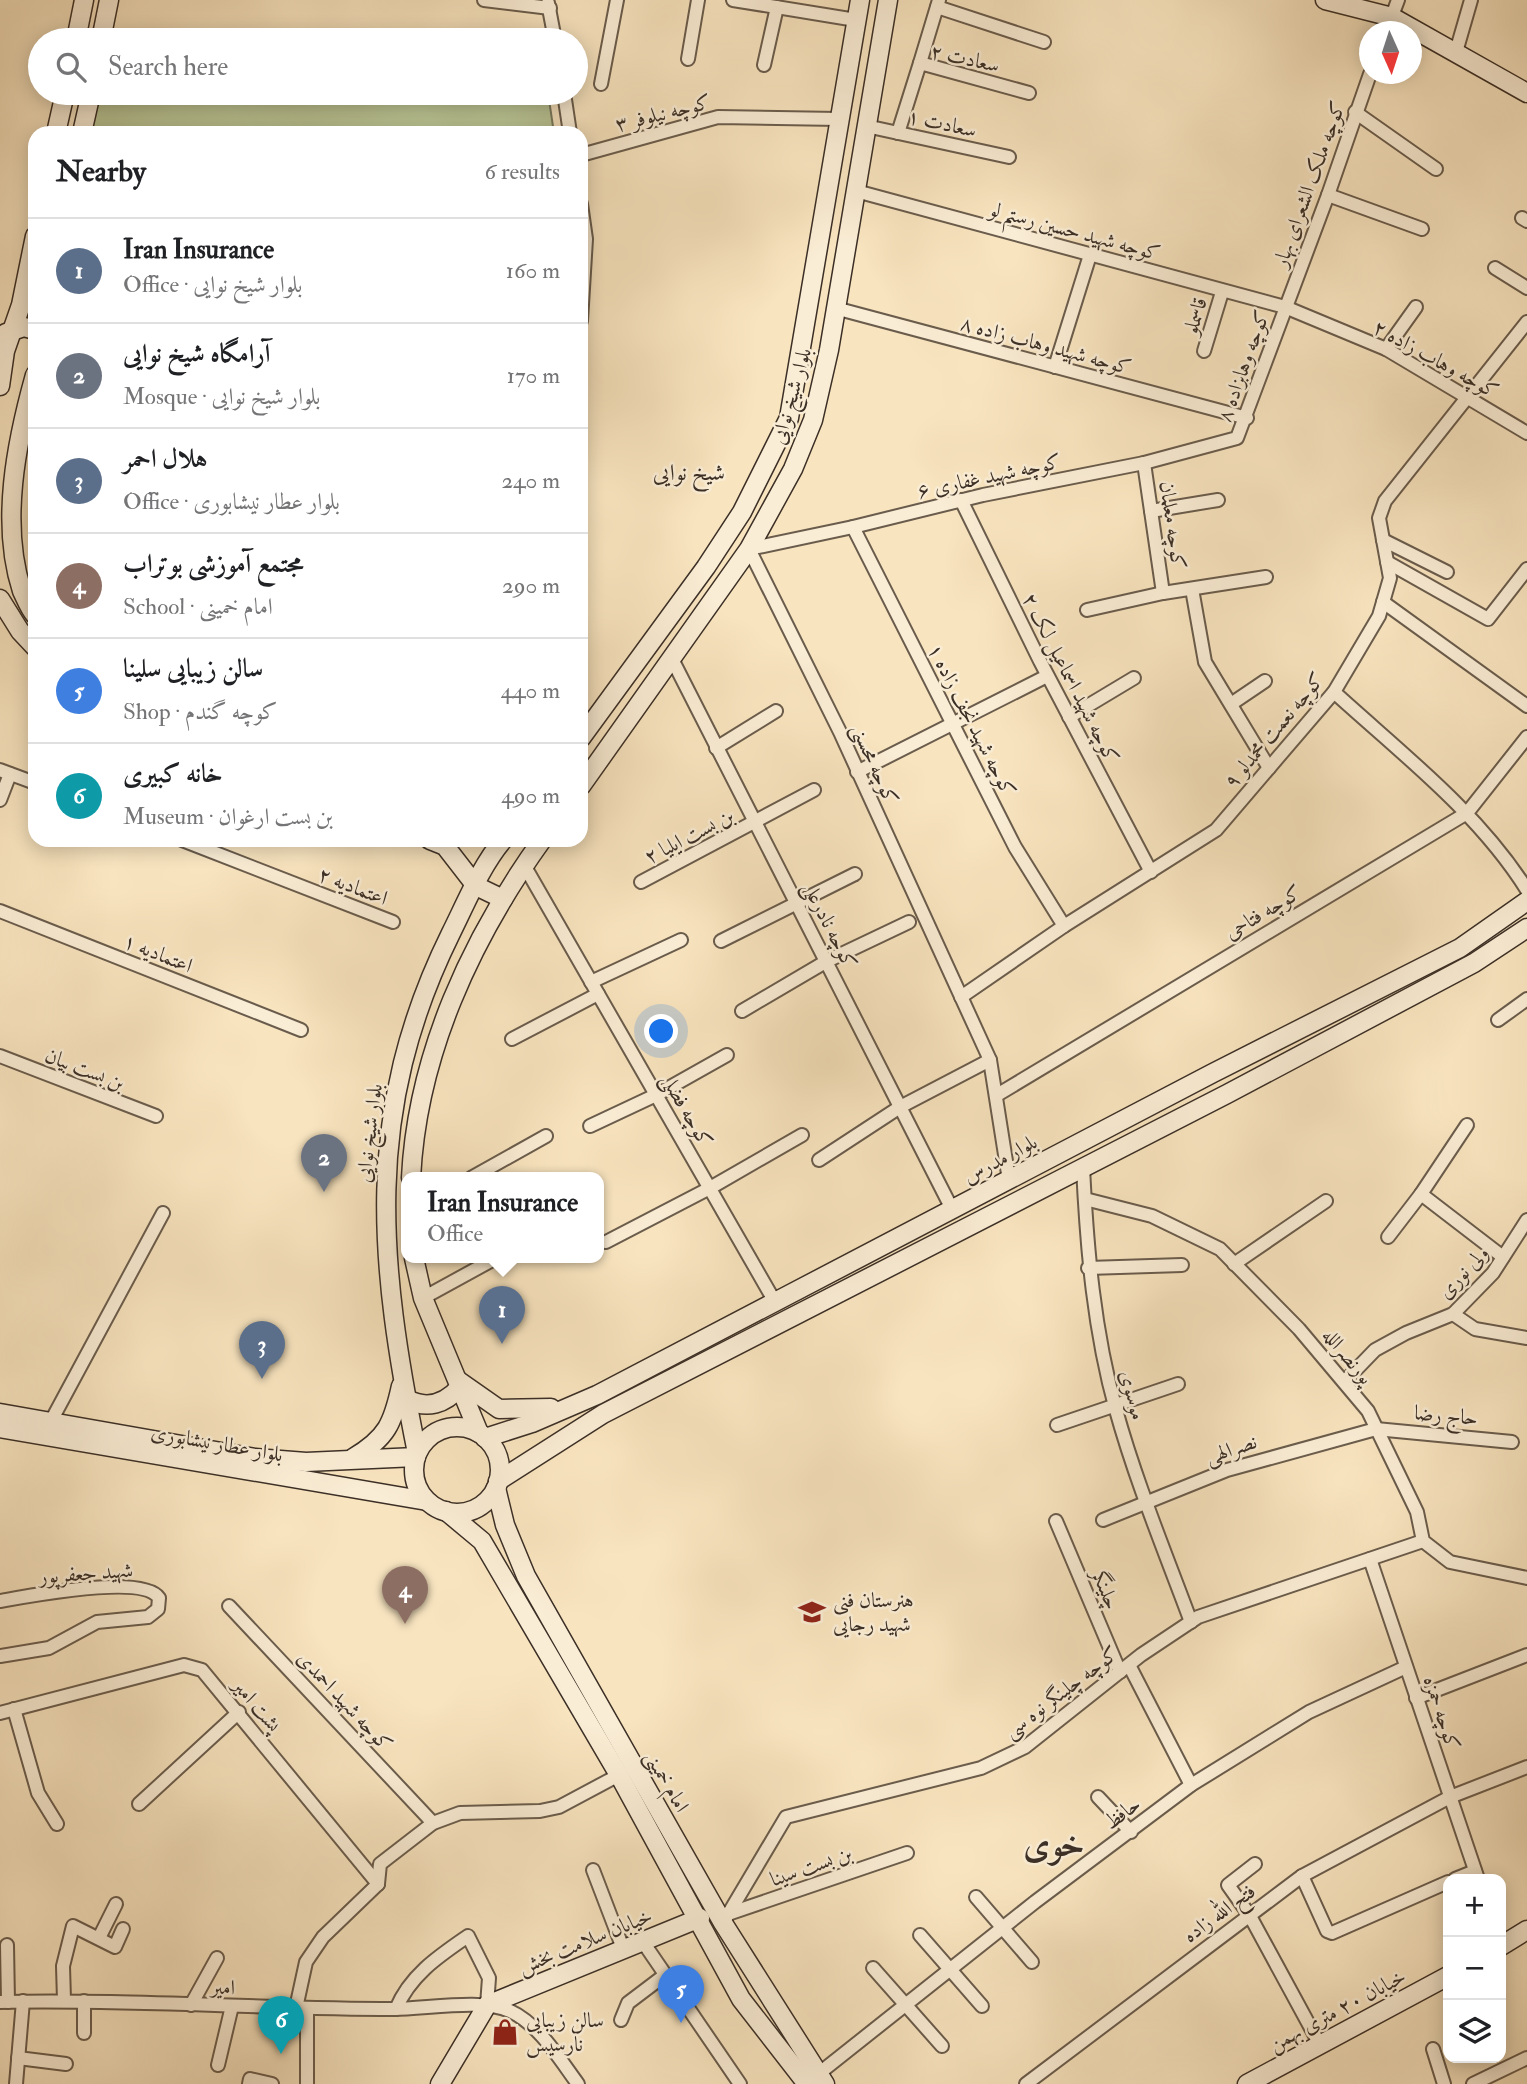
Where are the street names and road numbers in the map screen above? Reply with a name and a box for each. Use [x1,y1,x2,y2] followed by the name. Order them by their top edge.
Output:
[928,38,1002,79] street label: سعادت ۲
[612,89,714,138] street label: کوچه نیلوفر ۳
[1266,97,1352,273] street label: کوچه ملک الشعرای بهار
[905,103,979,144] street label: سعادت ۱
[983,195,1163,274] street label: کوچه شهید حسین رستم لو
[1176,294,1214,340] street label: قاسملو
[1211,306,1276,426] street label: کوچه وهابزاده ۸
[957,310,1134,381] street label: کوچه شهید وهاب زاده ۸
[1368,314,1503,405] street label: کوچه وهاب زاده ۲
[765,345,823,449] street label: بلوار شیخ نوایی
[915,448,1064,505] street label: کوچه شهید غفاری ۶
[1153,479,1192,571] street label: کوچه معلمان
[1015,588,1125,768] street label: کوچه شهید اسماعیل لک ۲
[921,639,1022,801] street label: کوچه شهید نجف زاده ۱
[1218,667,1331,794] street label: کوچه نعمت محمدلو ۹
[844,719,904,809] street label: کوچه محسنی
[640,802,739,871] street label: بن بست ایلیا ۲
[314,861,391,912] street label: اعتمادیه ۲
[794,877,863,975] street label: کوچه نادرعلی
[1220,879,1307,946] street label: کوچه فتاحی
[119,927,196,980] street label: اعتمادیه ۱
[41,1042,129,1097] street label: بن بست بیان
[653,1068,719,1153] street label: کوچه فضلی
[350,1082,394,1185] street label: بلوار شیخ نوایی
[958,1129,1042,1190] street label: بلوار مدرس
[1432,1240,1495,1305] street label: ولی نوری
[1315,1322,1380,1392] street label: پورنصرالله
[1113,1367,1152,1423] street label: موسوی
[1413,1399,1479,1437] street label: حاج رضا
[149,1419,285,1468] street label: بلوار عطار نیشابوری
[1202,1428,1261,1471] street label: نصرالهی
[36,1557,134,1591] street label: شهید جعفرپور
[1084,1563,1126,1613] street label: چلینگر
[998,1640,1125,1745] street label: کوچه چلینگر نوه سی
[291,1645,398,1757] street label: کوچه شهید احمدی
[225,1671,288,1739] street label: پشت امیر
[1417,1673,1466,1754] street label: کوچه حمزه
[635,1745,695,1819] street label: امام خمینی
[1098,1791,1146,1836] street label: حافظ
[767,1840,856,1893] street label: بن بست سینا
[1175,1875,1264,1953] street label: فتح الله زاده
[514,1902,656,1981] street label: خیابان سلامت بخش
[1264,1963,1411,2058] street label: خیابان ۲۰ متری بهمن
[208,1974,236,2001] street label: امیر

